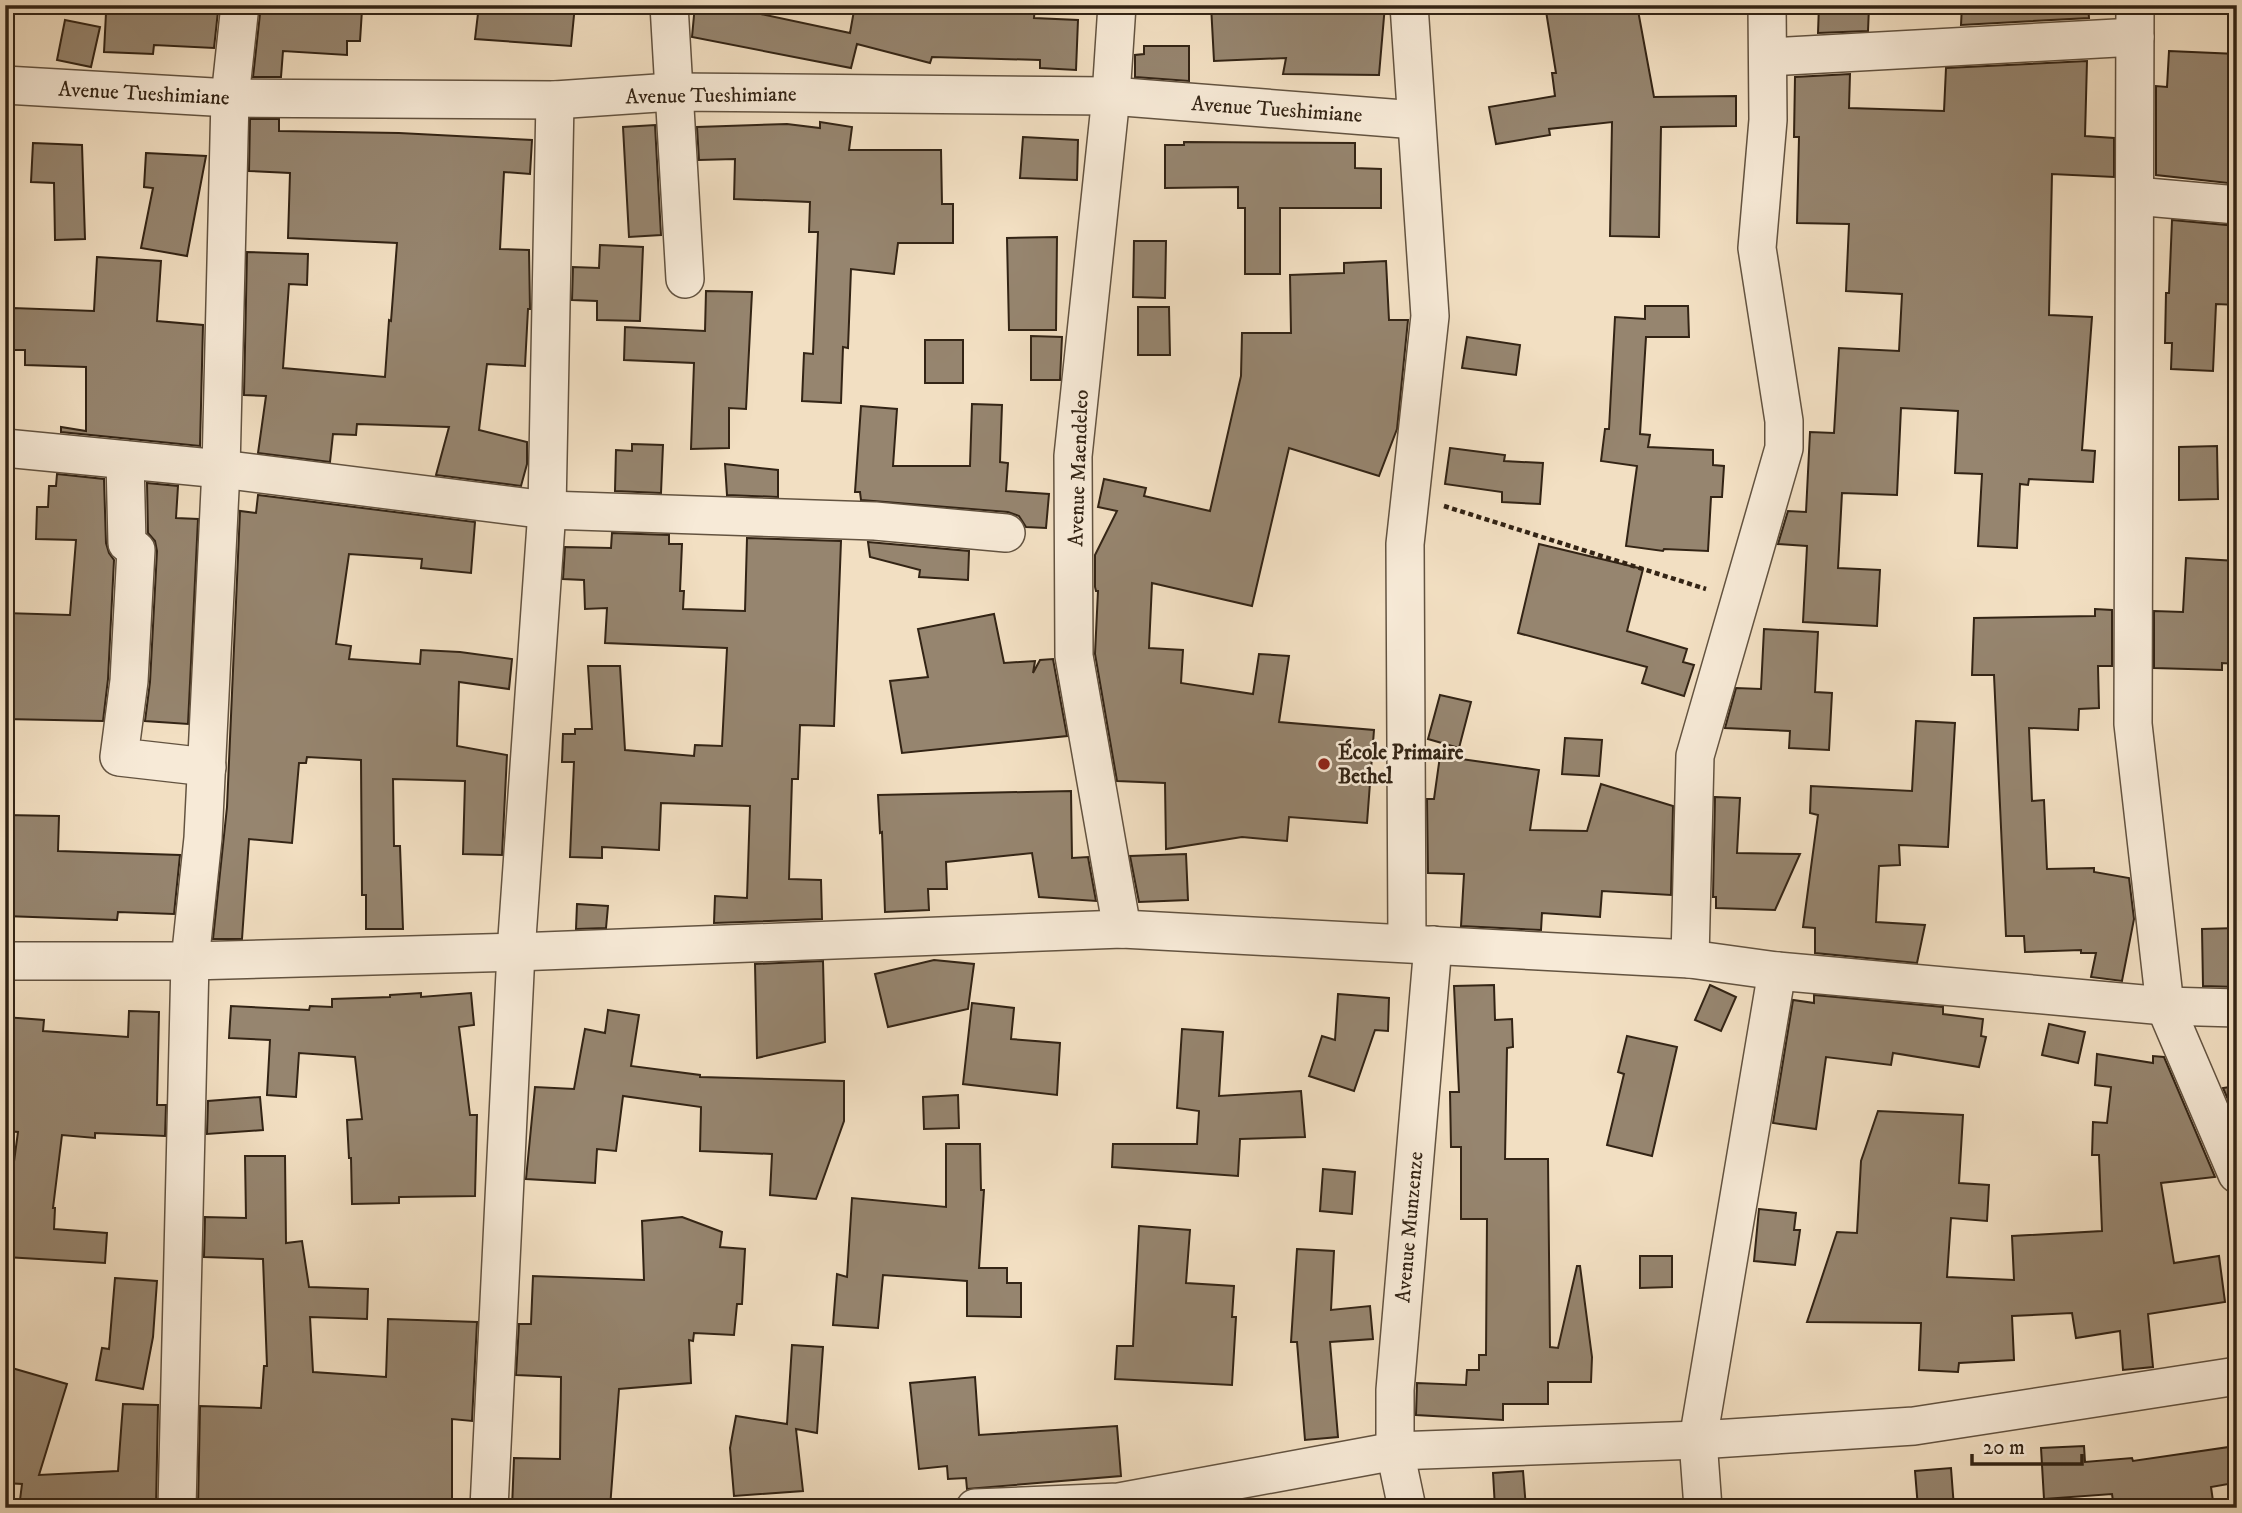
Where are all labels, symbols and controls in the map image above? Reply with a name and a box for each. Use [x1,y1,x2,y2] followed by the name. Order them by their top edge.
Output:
[58,77,231,111] street label: Avenue Tueshimiane
[625,82,797,110] street label: Avenue Tueshimiane
[1191,91,1364,129] street label: Avenue Tueshimiane
[1063,389,1095,547] street label: Avenue Maendeleo
[1338,738,1464,790] place label: École Primaire Bethel
[1316,756,1332,772] marker: École Primaire Bethel
[1390,1150,1430,1304] street label: Avenue Munzenze
[1972,1422,2083,1466] scale bar
[1983,1435,2025,1461] text: 20 m

